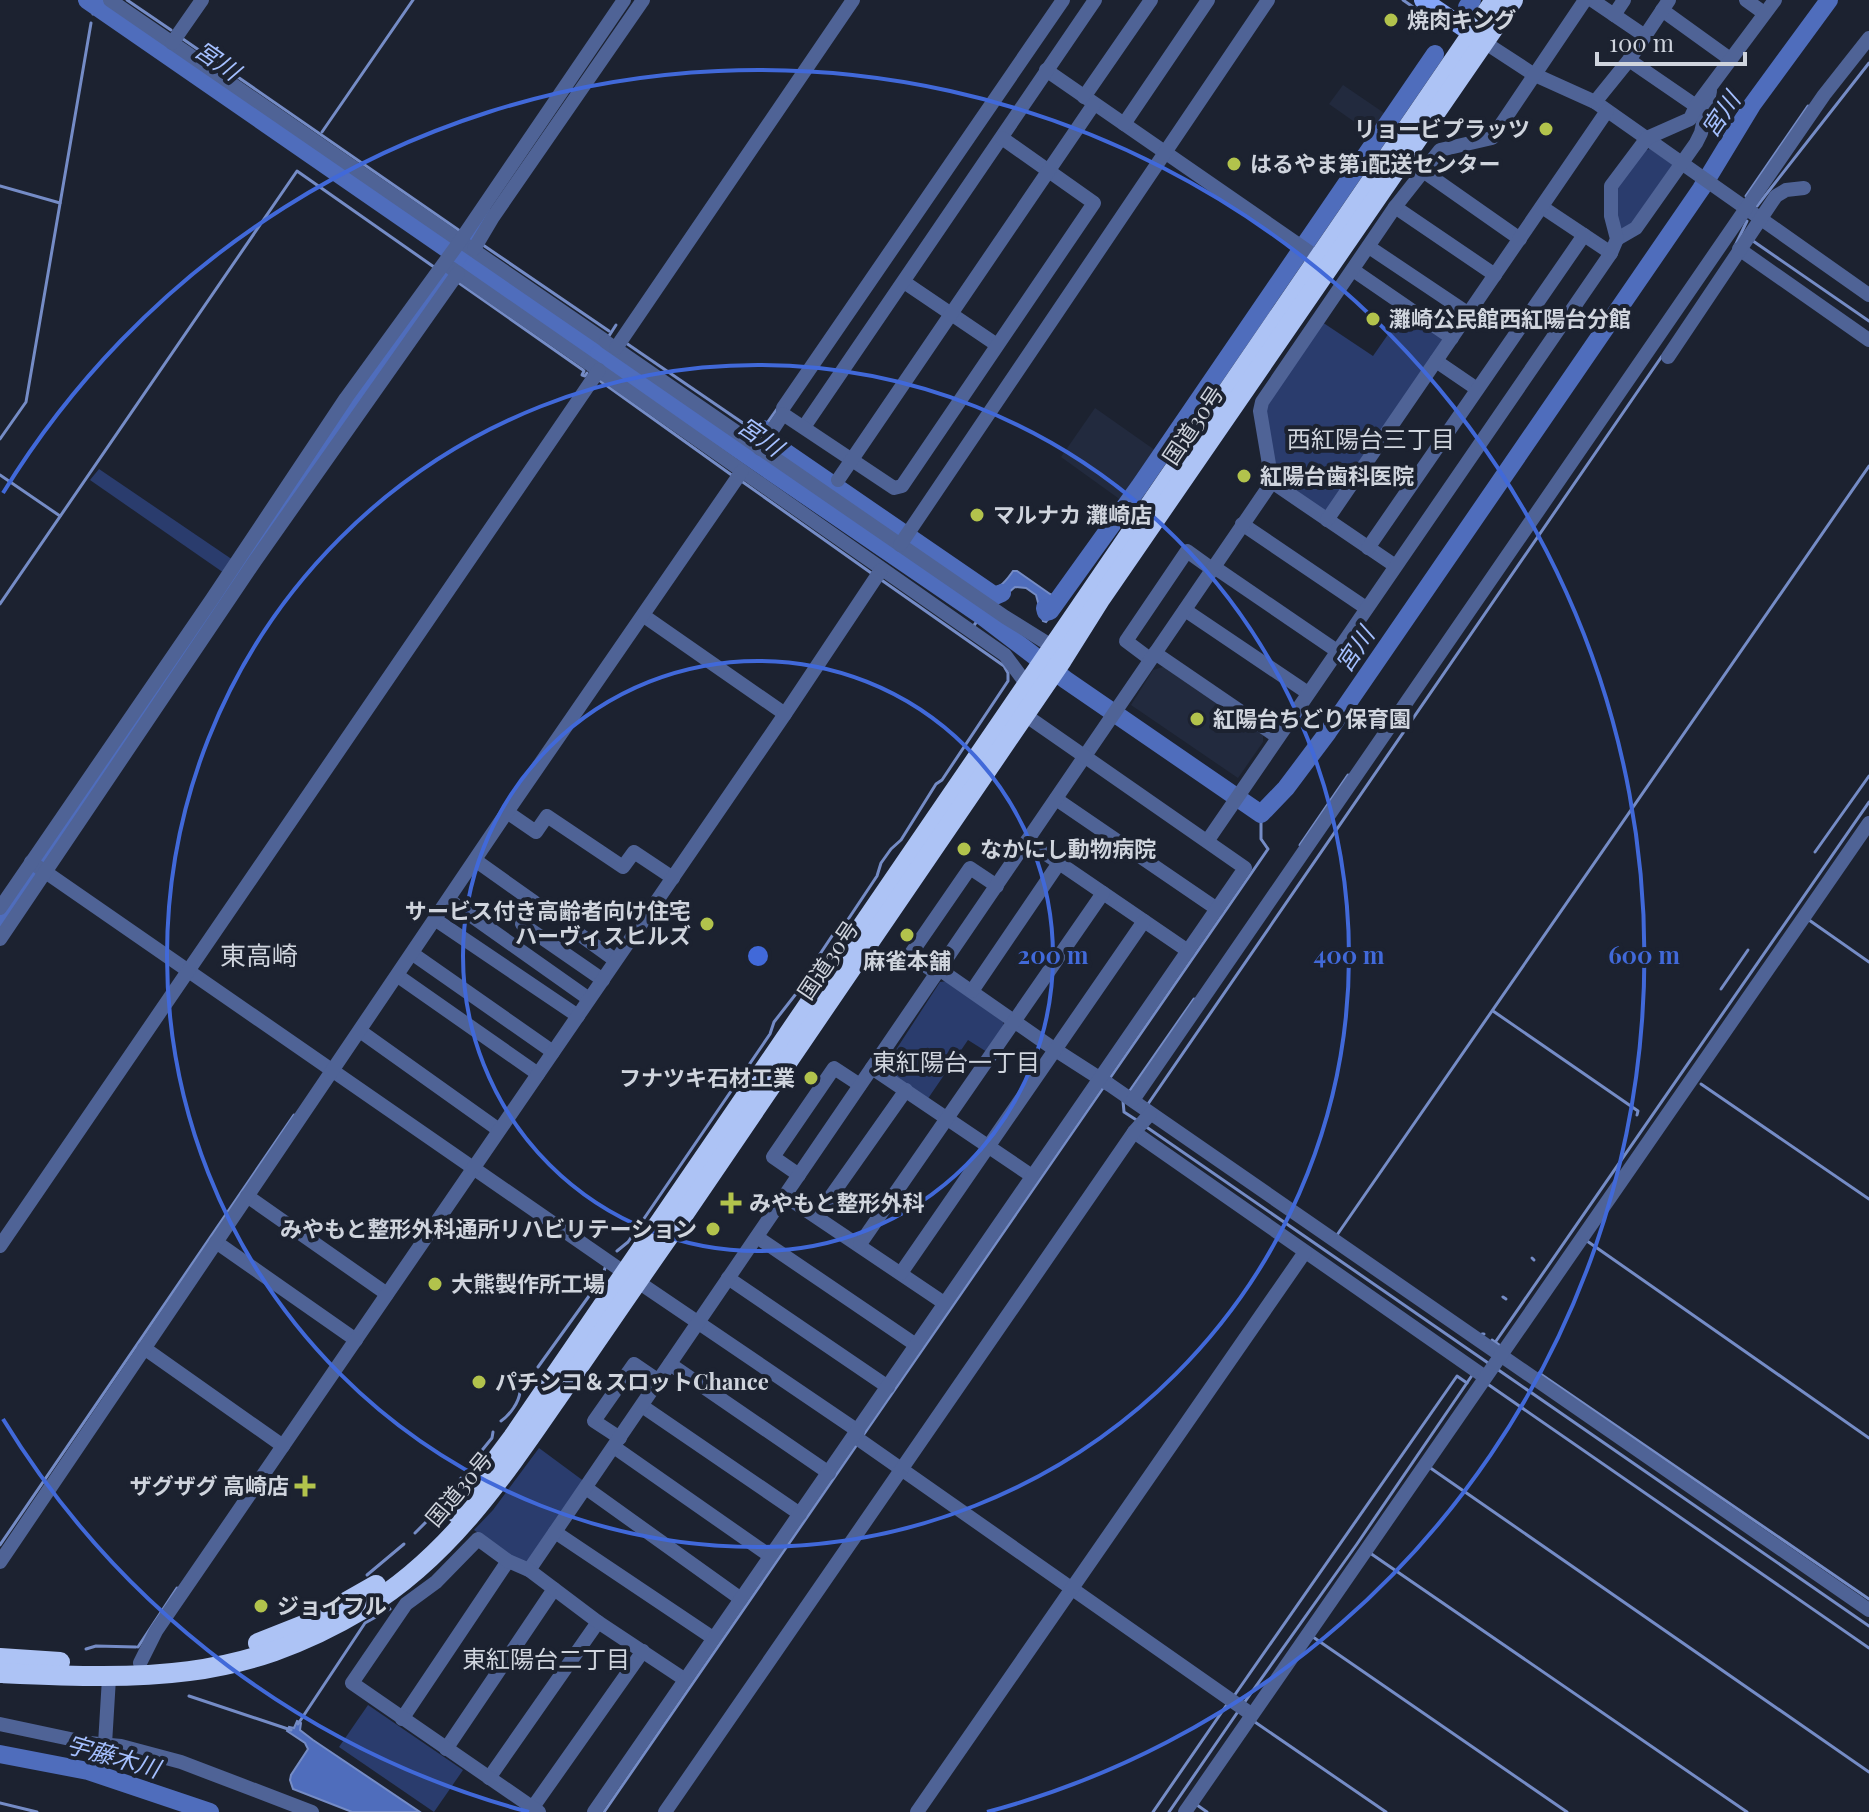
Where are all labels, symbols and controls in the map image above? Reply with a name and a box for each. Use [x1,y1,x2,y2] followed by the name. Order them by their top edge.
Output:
[1407,4,1516,34] place label: 焼肉キング
[1382,11,1400,29] marker: 焼肉キング
[1597,16,1745,66] scale bar
[1609,26,1674,58] text: 100 m
[189,32,249,88] water label: 宮川
[1693,83,1748,143] water label: 宮川
[1354,113,1530,143] place label: リョービプラッツ
[1537,120,1555,138] marker: リョービプラッツ
[1250,148,1500,178] place label: はるやま第1配送センター
[1225,155,1243,173] marker: はるやま第1配送センター
[1389,303,1631,333] place label: 灘崎公民館西紅陽台分館
[1364,310,1382,328] marker: 灘崎公民館西紅陽台分館
[1155,379,1230,470] street label: 国道30号
[732,408,792,464] water label: 宮川
[1287,422,1455,454] district label: 西紅陽台三丁目
[1260,460,1414,490] place label: 紅陽台歯科医院
[1235,467,1253,485] marker: 紅陽台歯科医院
[993,499,1152,529] place label: マルナカ 灘崎店
[968,506,986,524] marker: マルナカ 灘崎店
[1327,618,1382,678] water label: 宮川
[1213,703,1411,733] place label: 紅陽台ちどり保育園
[1188,710,1206,728] marker: 紅陽台ちどり保育園
[980,833,1156,863] place label: なかにし動物病院
[955,840,973,858] marker: なかにし動物病院
[405,895,691,950] place label: サービス付き高齢者向け住宅 ハーヴィスヒルズ
[790,914,865,1005] street label: 国道30号
[698,915,716,933] marker: サービス付き高齢者向け住宅 ハーヴィスヒルズ
[898,926,916,944] marker: 麻雀本舗
[220,937,298,972] district label: 東高崎
[1018,938,1089,970] text: 200 m
[1314,938,1385,970] text: 400 m
[1608,938,1680,970] text: 600 m
[744,942,772,970] centre of rings
[863,945,951,975] place label: 麻雀本舗
[872,1045,1040,1077] district label: 東紅陽台一丁目
[619,1062,795,1092] place label: フナツキ石材工業
[802,1069,820,1087] marker: フナツキ石材工業
[749,1187,925,1217] place label: みやもと整形外科
[720,1192,742,1214] marker: みやもと整形外科
[280,1213,697,1243] place label: みやもと整形外科通所リハビリテーション
[704,1220,722,1238] marker: みやもと整形外科通所リハビリテーション
[451,1268,605,1298] place label: 大熊製作所工場
[426,1275,444,1293] marker: 大熊製作所工場
[495,1366,769,1396] place label: パチンコ＆スロットChance
[470,1373,488,1391] marker: パチンコ＆スロットChance
[418,1445,498,1532] street label: 国道30号
[130,1470,289,1500] place label: ザグザグ 高崎店
[296,1477,314,1495] marker: ザグザグ 高崎店
[277,1590,387,1620] place label: ジョイフル
[252,1597,270,1615] marker: ジョイフル
[462,1642,630,1674] district label: 東紅陽台二丁目
[63,1726,167,1785] water label: 宇藤木川

